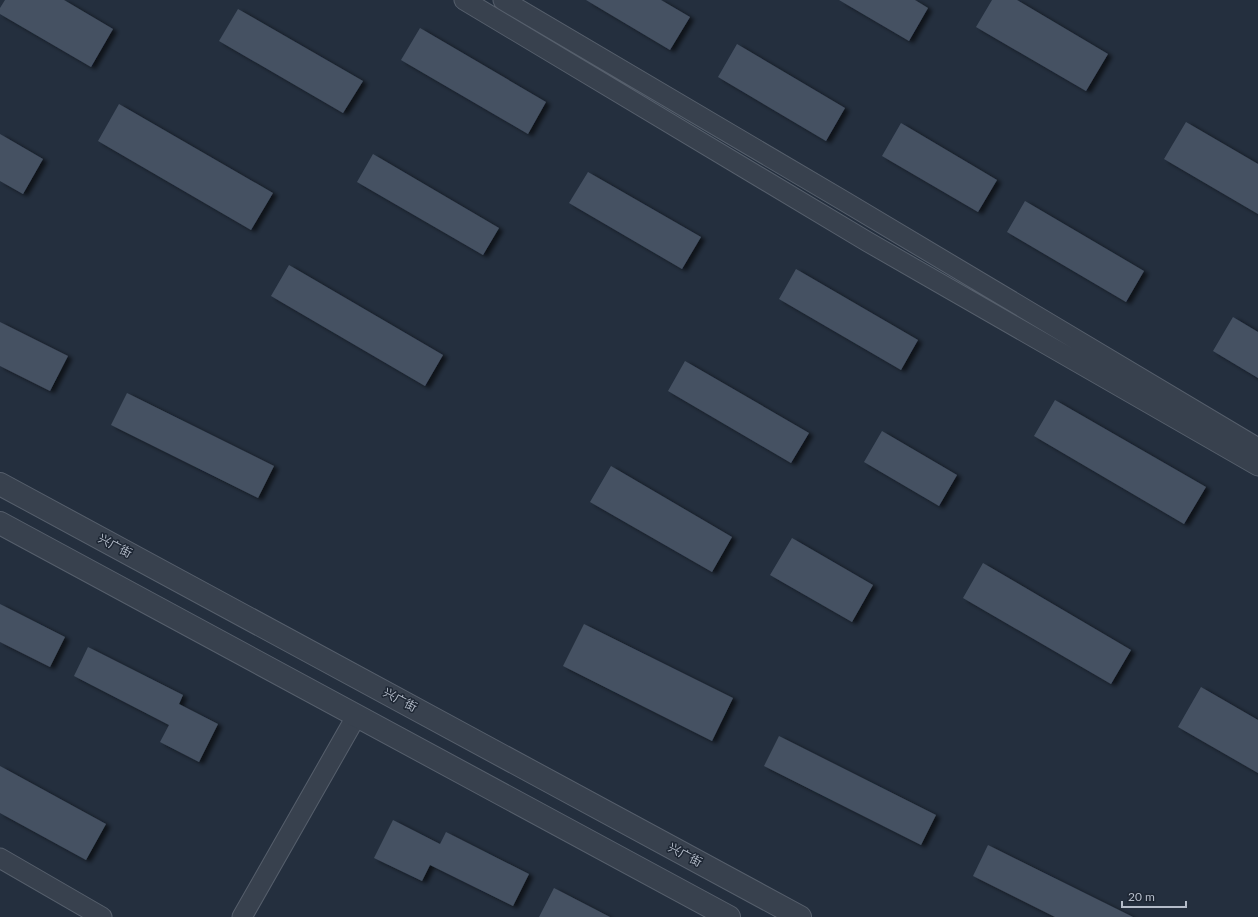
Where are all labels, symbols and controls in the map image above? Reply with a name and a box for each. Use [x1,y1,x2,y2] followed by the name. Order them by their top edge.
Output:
[96,530,135,561] street label: 兴广街
[381,684,420,715] street label: 兴广街
[666,839,705,870] street label: 兴广街
[1122,883,1186,909] scale bar
[1128,889,1155,904] text: 20 m

